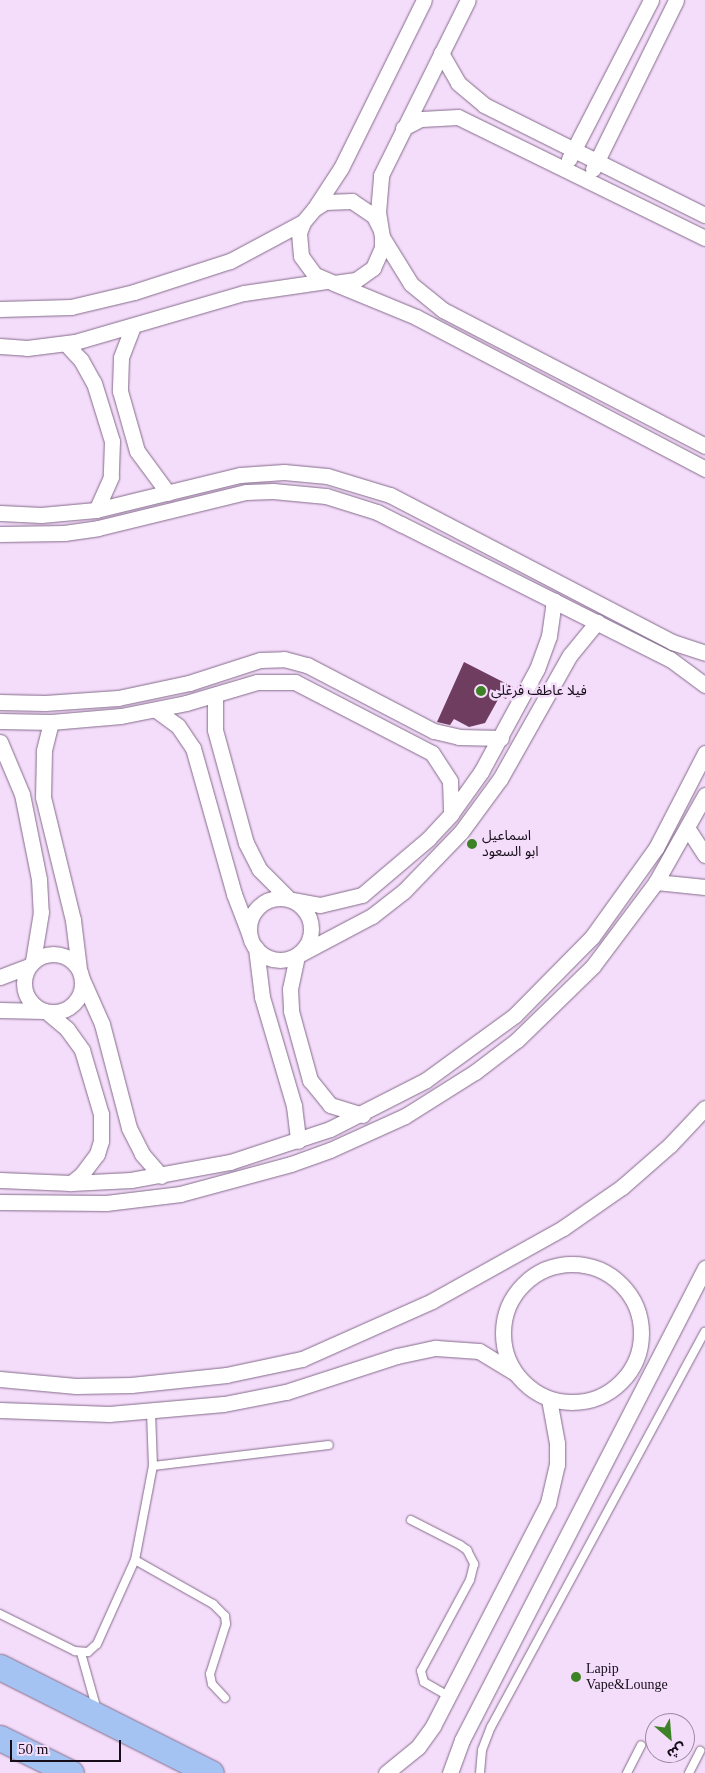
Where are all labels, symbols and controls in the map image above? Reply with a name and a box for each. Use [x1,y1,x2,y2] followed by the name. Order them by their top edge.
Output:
[491,683,587,699] place label: فيلا عاطف فرغلى
[475,685,487,697] marker: فيلا عاطف فرغلى
[482,828,539,860] place label: اسماعيل ابو السعود
[466,838,478,850] marker: اسماعيل ابو السعود
[586,1661,668,1694] place label: Lapip Vape&Lounge
[570,1671,582,1683] marker: Lapip Vape&Lounge
[645,1713,695,1763] north arrow
[12,1730,124,1762] scale bar
[665,1740,689,1762] text: ش
[18,1741,48,1757] text: 50 m

